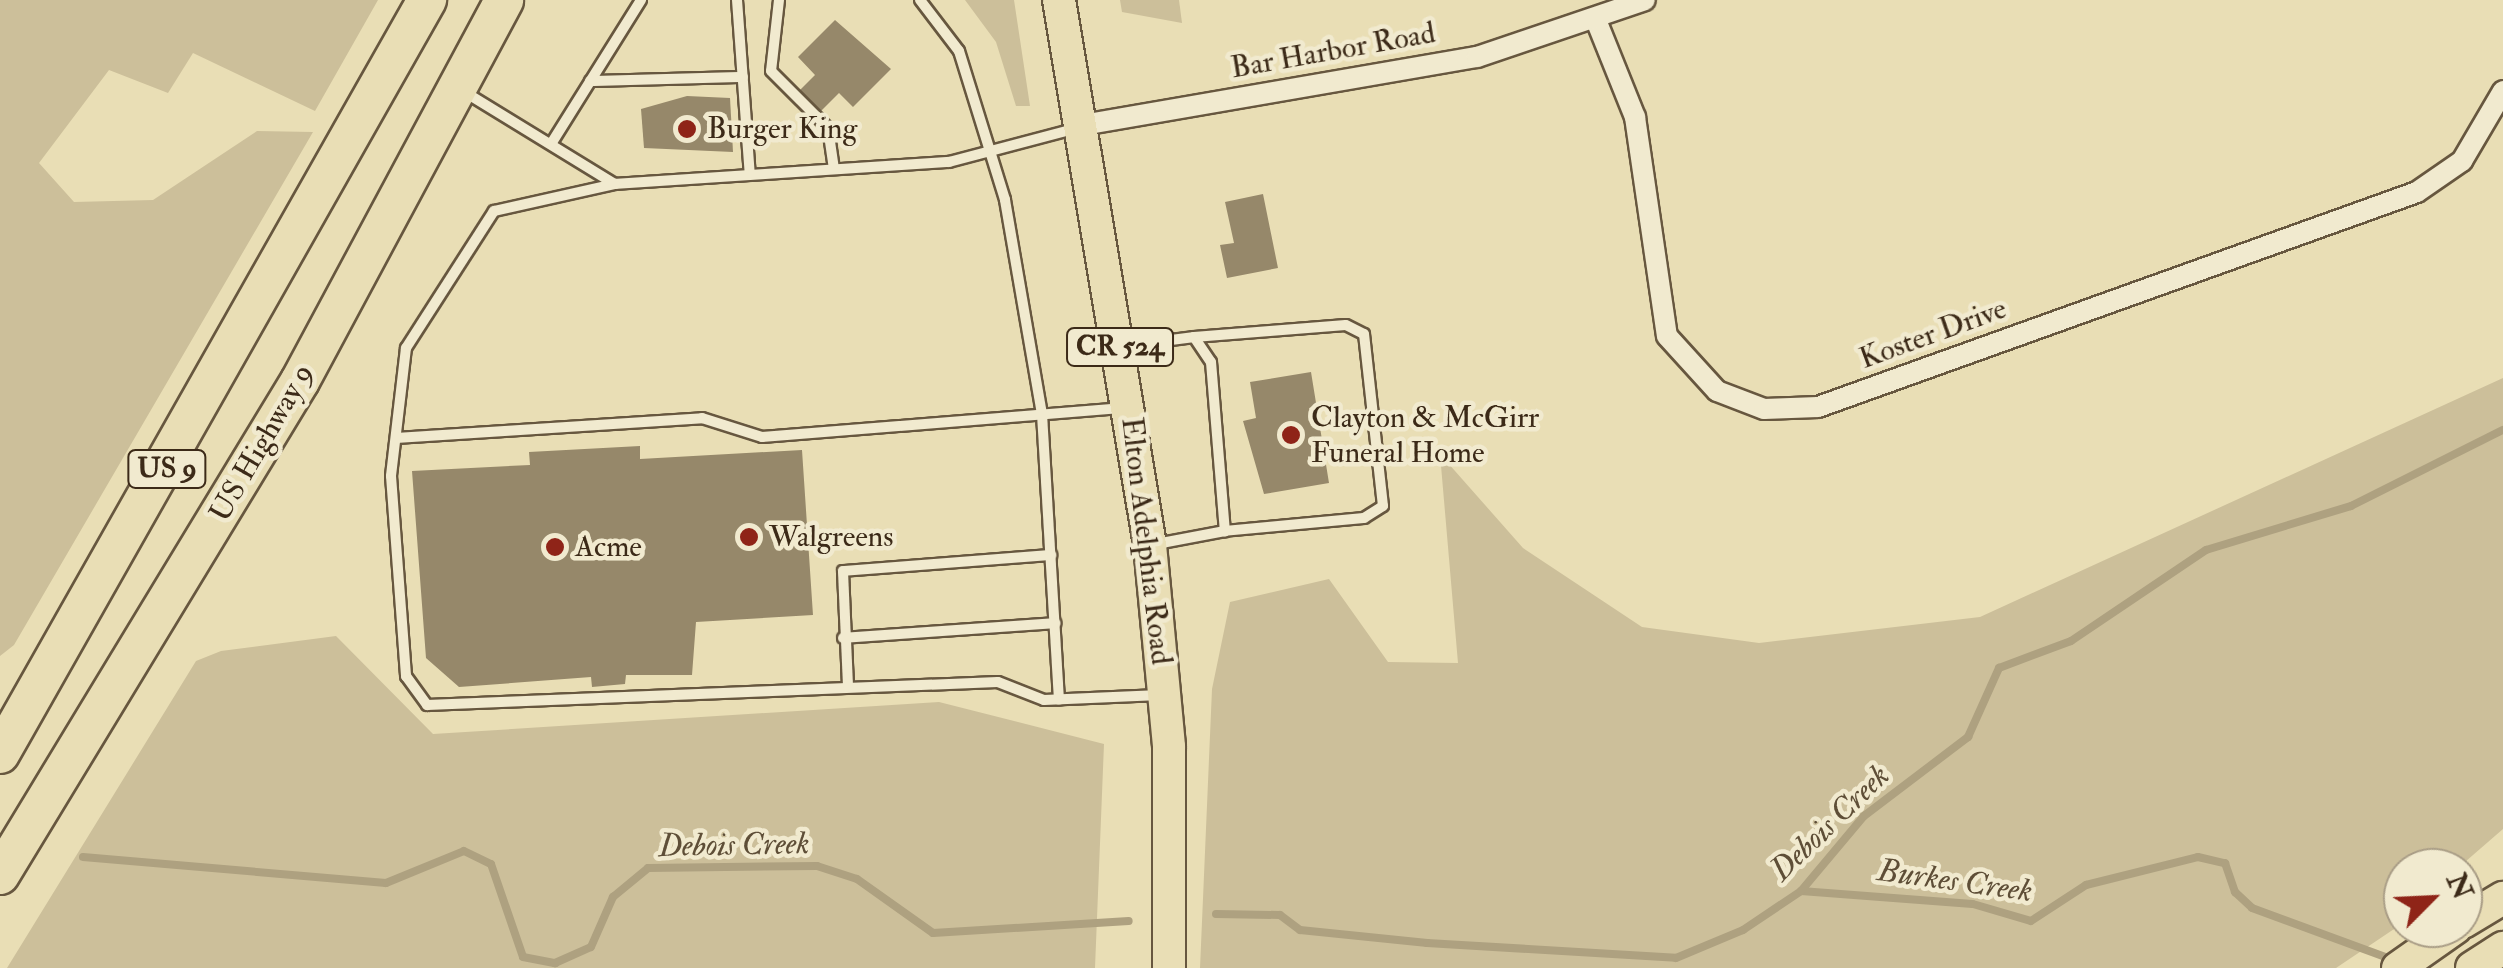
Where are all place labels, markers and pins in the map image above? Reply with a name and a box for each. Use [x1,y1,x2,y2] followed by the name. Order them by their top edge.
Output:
[707,111,857,147] place label: Burger King
[676,118,698,140] marker: Burger King
[1311,400,1539,470] place label: Clayton & McGirr Funeral Home
[1280,424,1302,446] marker: Clayton & McGirr Funeral Home
[769,519,894,555] place label: Walgreens
[738,526,760,548] marker: Walgreens
[575,529,642,565] place label: Acme
[544,536,566,558] marker: Acme

